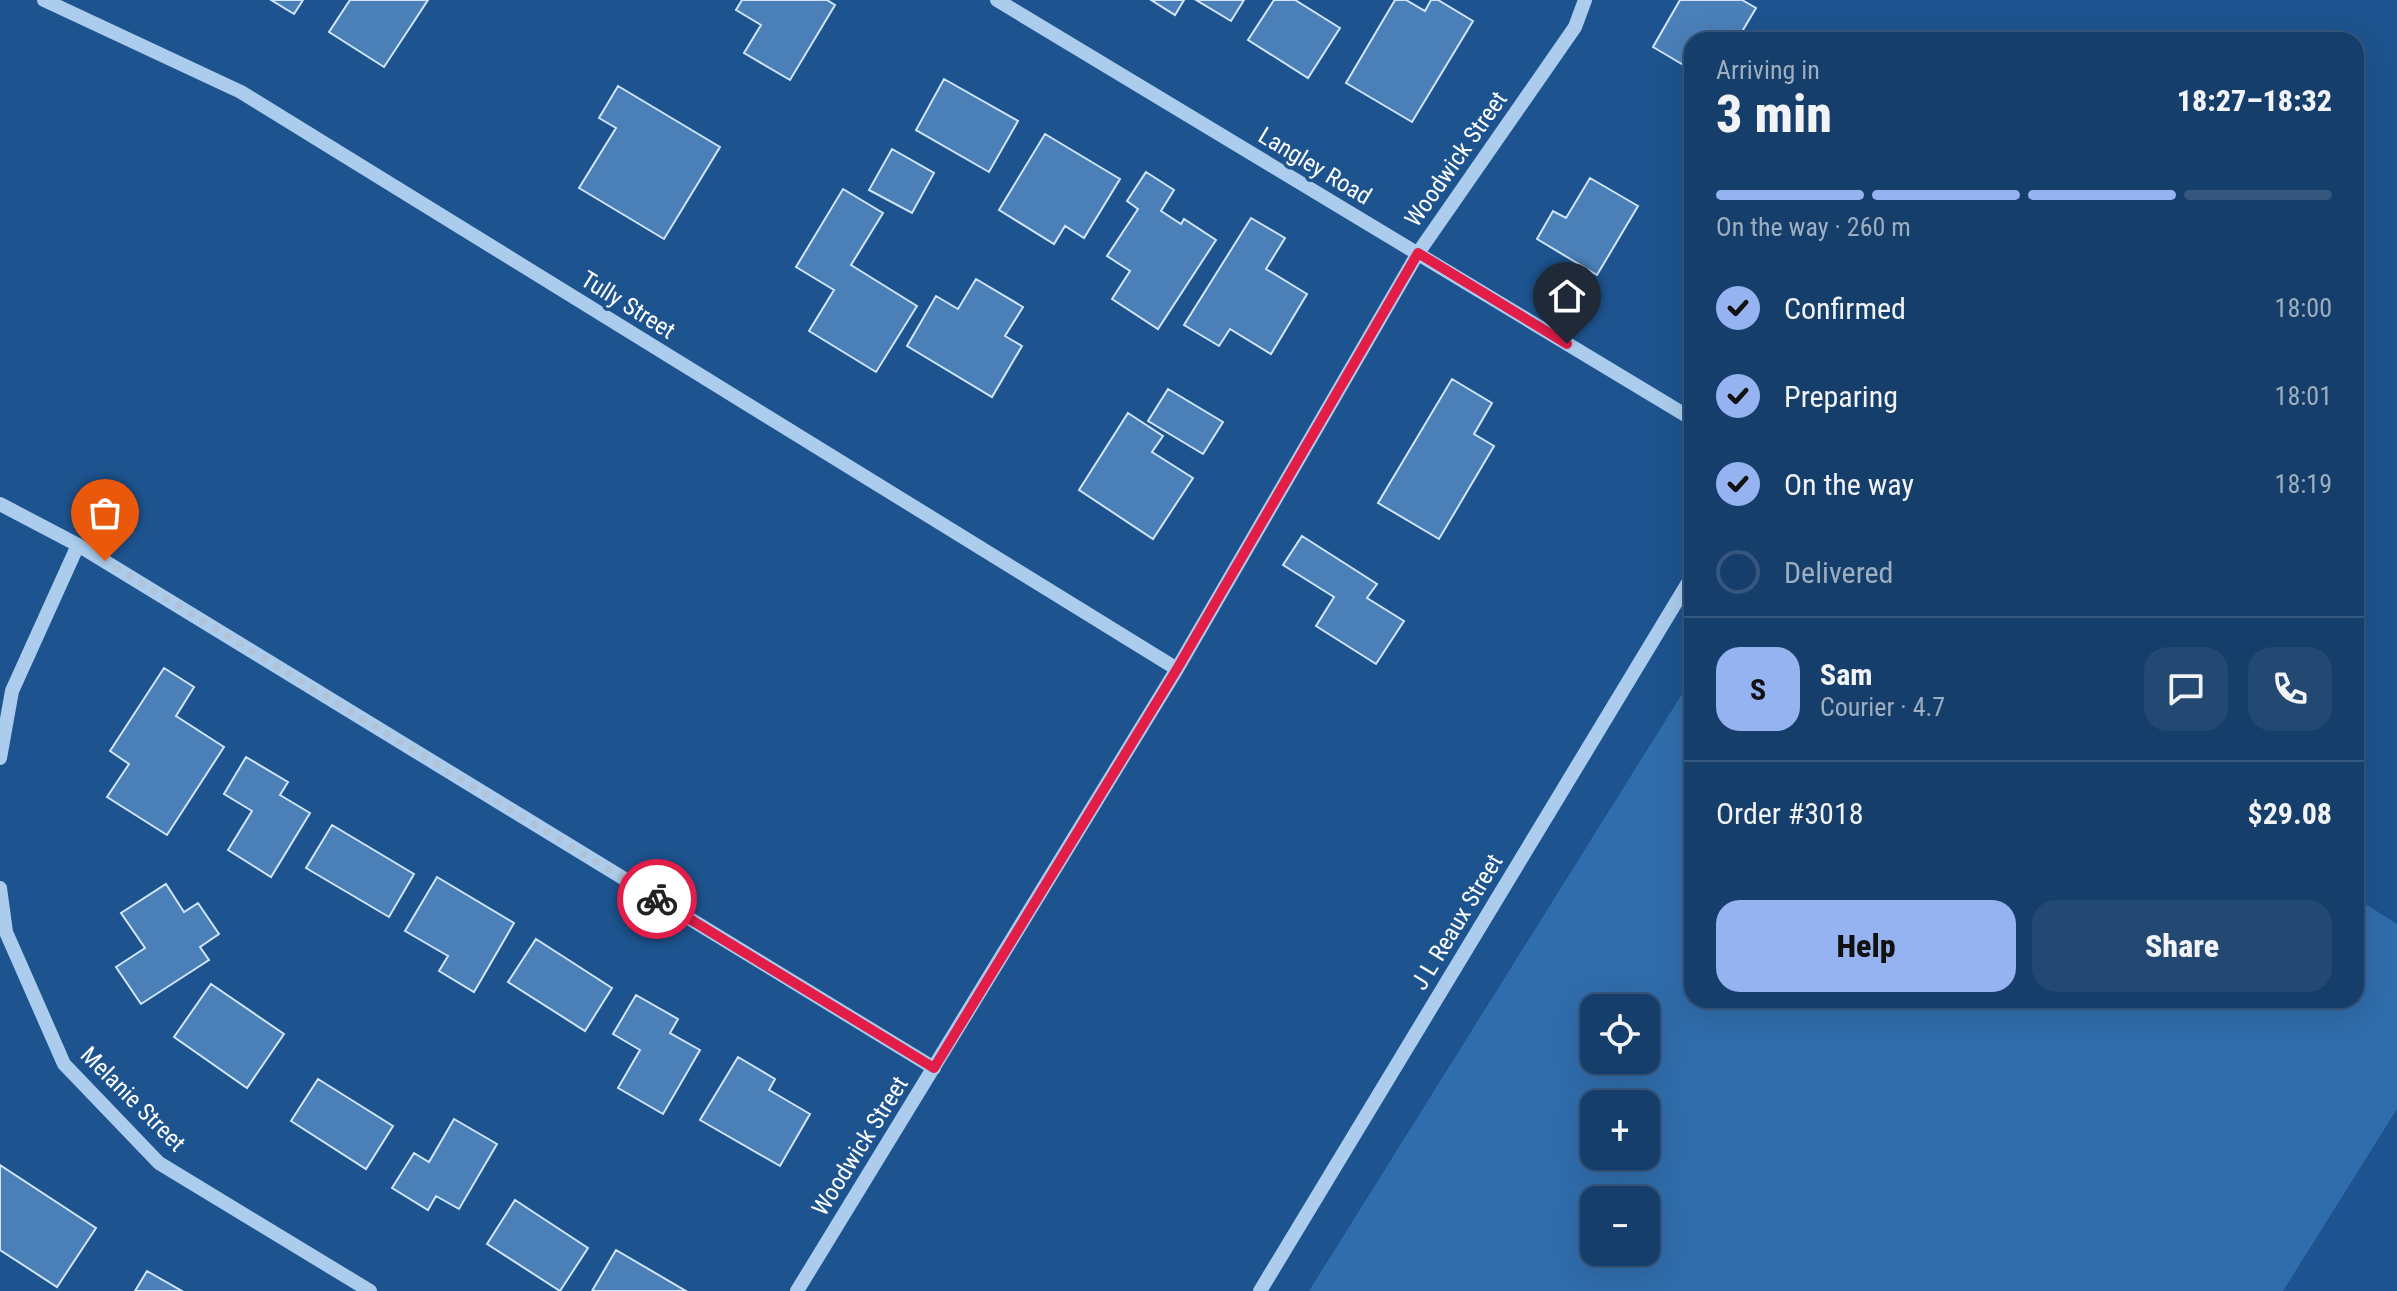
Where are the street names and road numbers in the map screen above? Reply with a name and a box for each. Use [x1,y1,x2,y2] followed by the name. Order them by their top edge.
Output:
[1399,86,1513,232] street label: Woodwick Street
[1253,121,1377,211] street label: Langley Road
[576,265,680,345] street label: Tully Street
[1405,849,1509,995] street label: J L Reaux Street
[75,1041,191,1157] street label: Melanie Street
[806,1071,914,1221] street label: Woodwick Street

